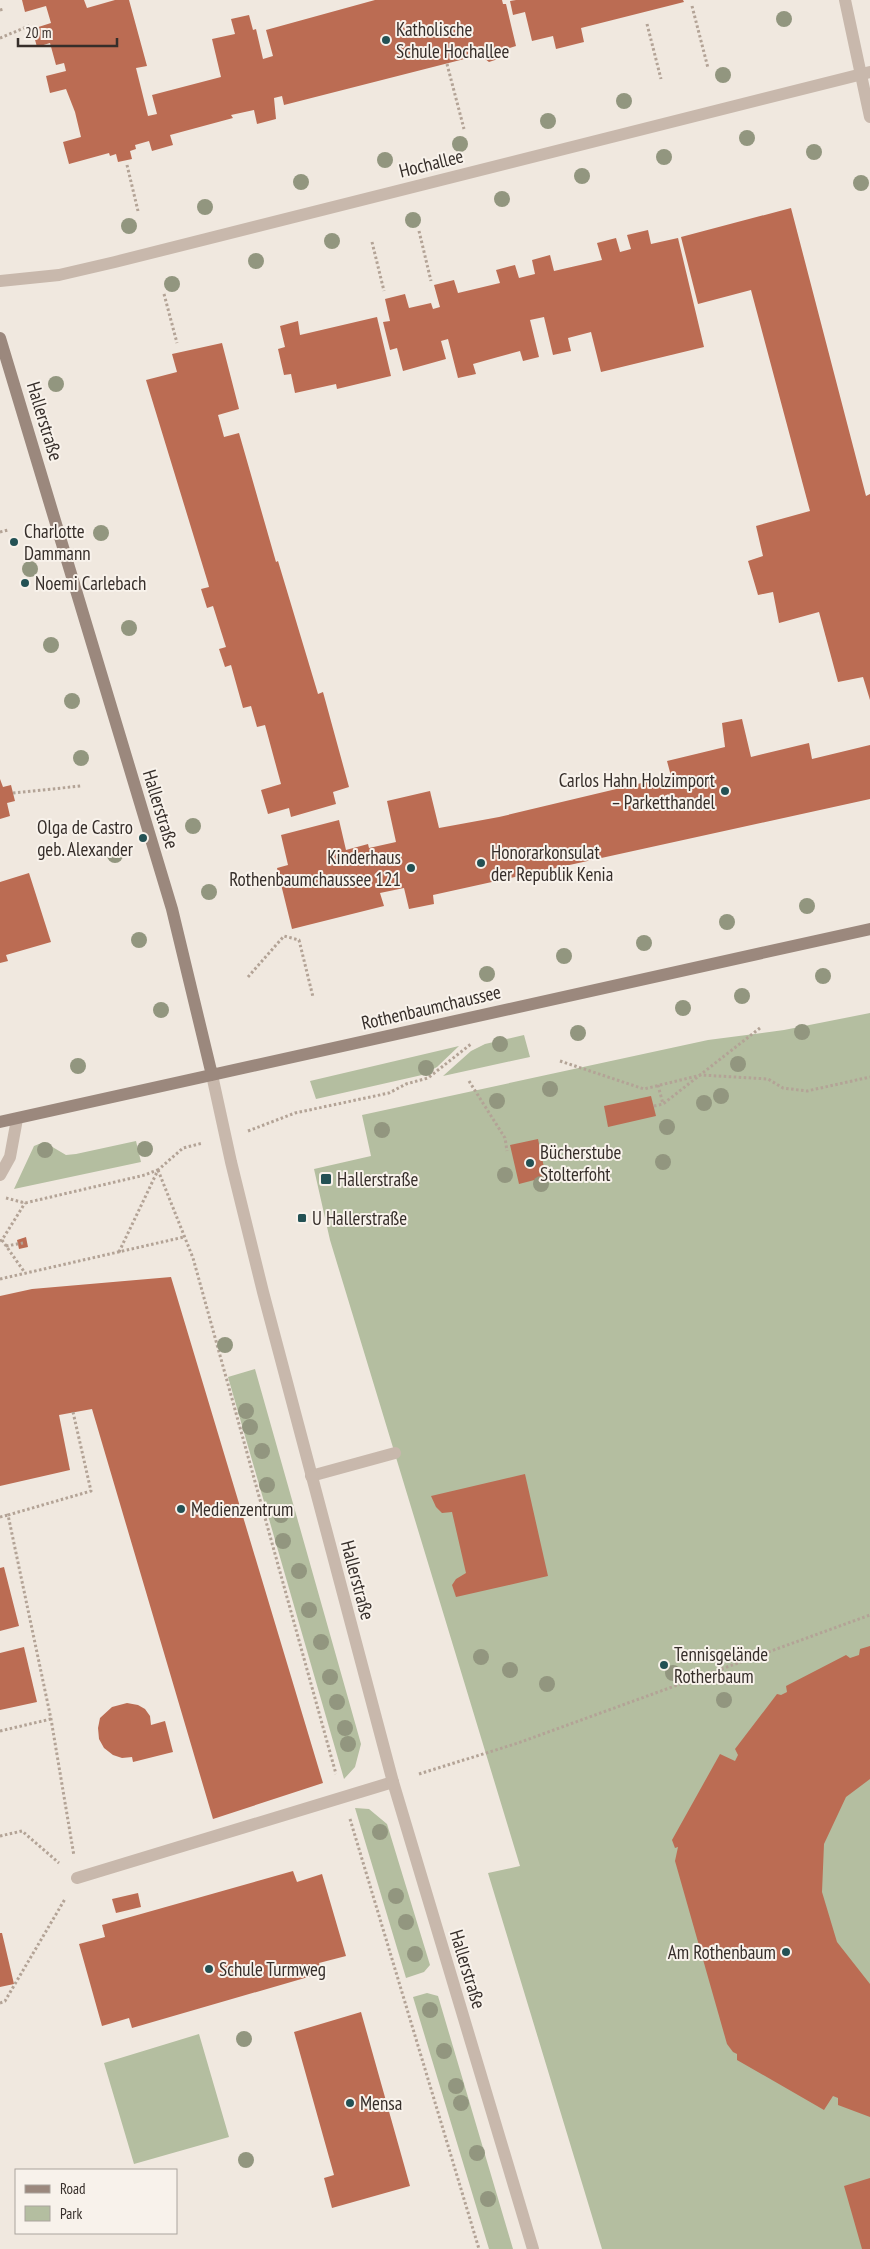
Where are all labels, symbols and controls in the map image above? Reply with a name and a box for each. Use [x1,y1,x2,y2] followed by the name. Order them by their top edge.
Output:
[18,15,116,47] scale bar
[396,17,509,63] place label: Katholische Schule Hochallee
[25,23,51,42] text: 20 m
[380,34,392,46] marker: Katholische Schule Hochallee
[396,143,466,183] street label: Hochallee
[22,379,68,464] street label: Hallerstraße
[24,519,91,565] place label: Charlotte Dammann
[8,536,20,548] marker: Charlotte Dammann
[35,571,146,595] place label: Noemi Carlebach
[19,577,31,589] marker: Noemi Carlebach
[138,767,184,852] street label: Hallerstraße
[559,768,716,814] place label: Carlos Hahn Holzimport – Parketthandel
[719,785,731,797] marker: Carlos Hahn Holzimport – Parketthandel
[37,815,134,861] place label: Olga de Castro geb. Alexander
[137,832,149,844] marker: Olga de Castro geb. Alexander
[491,840,613,886] place label: Honorarkonsulat der Republik Kenia
[229,845,401,891] place label: Kinderhaus Rothenbaumchaussee 121
[475,857,487,869] marker: Honorarkonsulat der Republik Kenia
[405,862,417,874] marker: Kinderhaus Rothenbaumchaussee 121
[359,979,503,1035] street label: Rothenbaumchaussee
[540,1140,622,1186] place label: Bücherstube Stolterfoht
[524,1157,536,1169] marker: Bücherstube Stolterfoht
[337,1167,418,1191] place label: Hallerstraße
[319,1172,333,1186] marker: Hallerstraße
[312,1206,407,1230] place label: U Hallerstraße
[296,1212,308,1224] marker: U Hallerstraße
[191,1497,293,1521] place label: Medienzentrum
[175,1503,187,1515] marker: Medienzentrum
[336,1538,380,1622] street label: Hallerstraße
[674,1642,768,1688] place label: Tennisgelände Rotherbaum
[658,1659,670,1671] marker: Tennisgelände Rotherbaum
[445,1927,491,2012] street label: Hallerstraße
[668,1940,776,1964] place label: Am Rothenbaum
[780,1946,792,1958] marker: Am Rothenbaum
[219,1957,326,1981] place label: Schule Turmweg
[203,1963,215,1975] marker: Schule Turmweg
[360,2091,402,2115] place label: Mensa
[344,2097,356,2109] marker: Mensa
[15,2169,178,2234] legend
[60,2179,86,2198] text: Road
[60,2204,82,2223] text: Park

